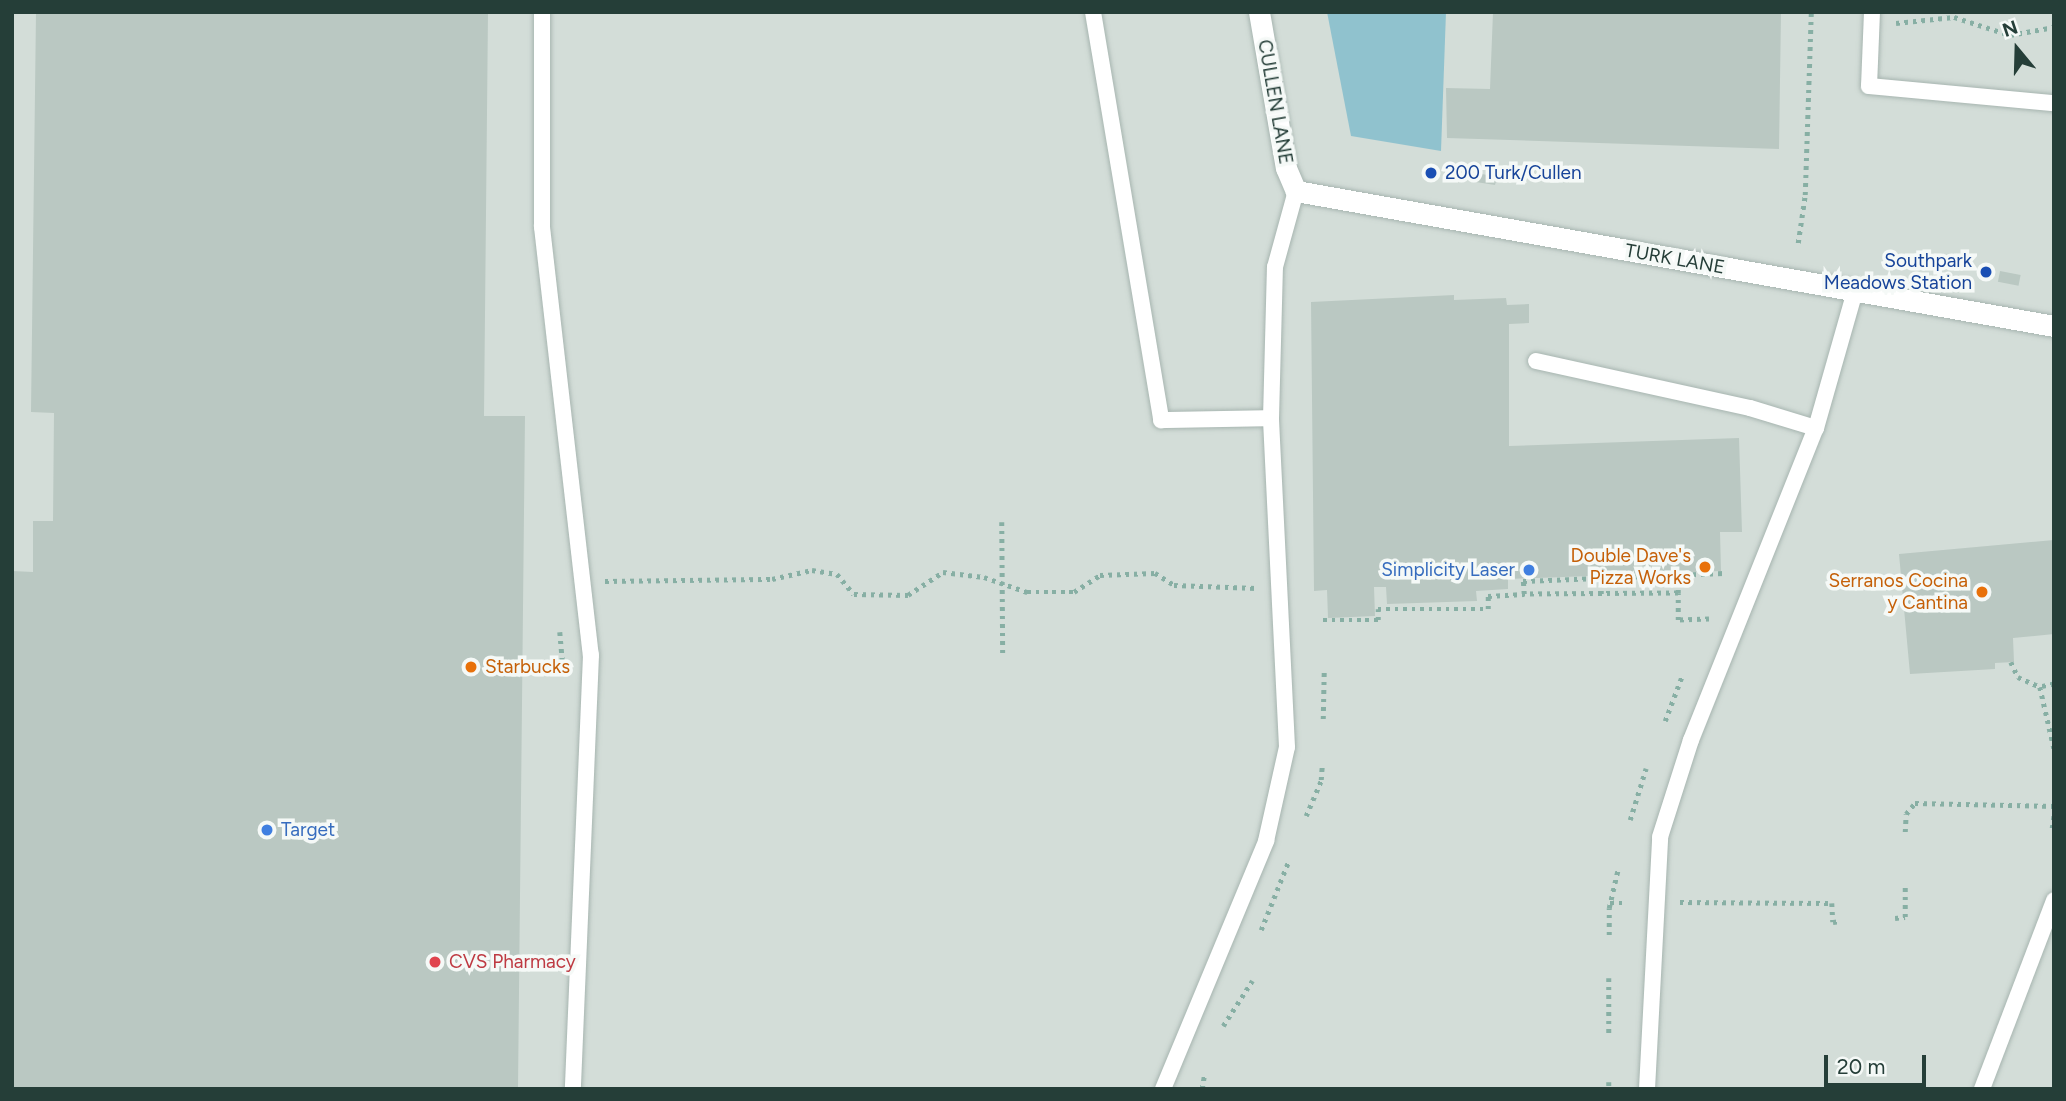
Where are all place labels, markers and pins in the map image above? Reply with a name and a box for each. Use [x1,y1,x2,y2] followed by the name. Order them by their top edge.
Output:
[1445,162,1582,184] place label: 200 Turk/Cullen
[1423,165,1439,181] marker: 200 Turk/Cullen
[1824,250,1972,294] place label: Southpark Meadows Station
[1978,264,1994,280] marker: Southpark Meadows Station
[1571,545,1691,589] place label: Double Dave's Pizza Works
[1381,559,1515,581] place label: Simplicity Laser
[1697,559,1713,575] marker: Double Dave's Pizza Works
[1521,562,1537,578] marker: Simplicity Laser
[1829,570,1968,614] place label: Serranos Cocina y Cantina
[1974,584,1990,600] marker: Serranos Cocina y Cantina
[485,656,570,678] place label: Starbucks
[463,659,479,675] marker: Starbucks
[281,819,335,841] place label: Target
[259,822,275,838] marker: Target
[449,951,576,973] place label: CVS Pharmacy
[427,954,443,970] marker: CVS Pharmacy

